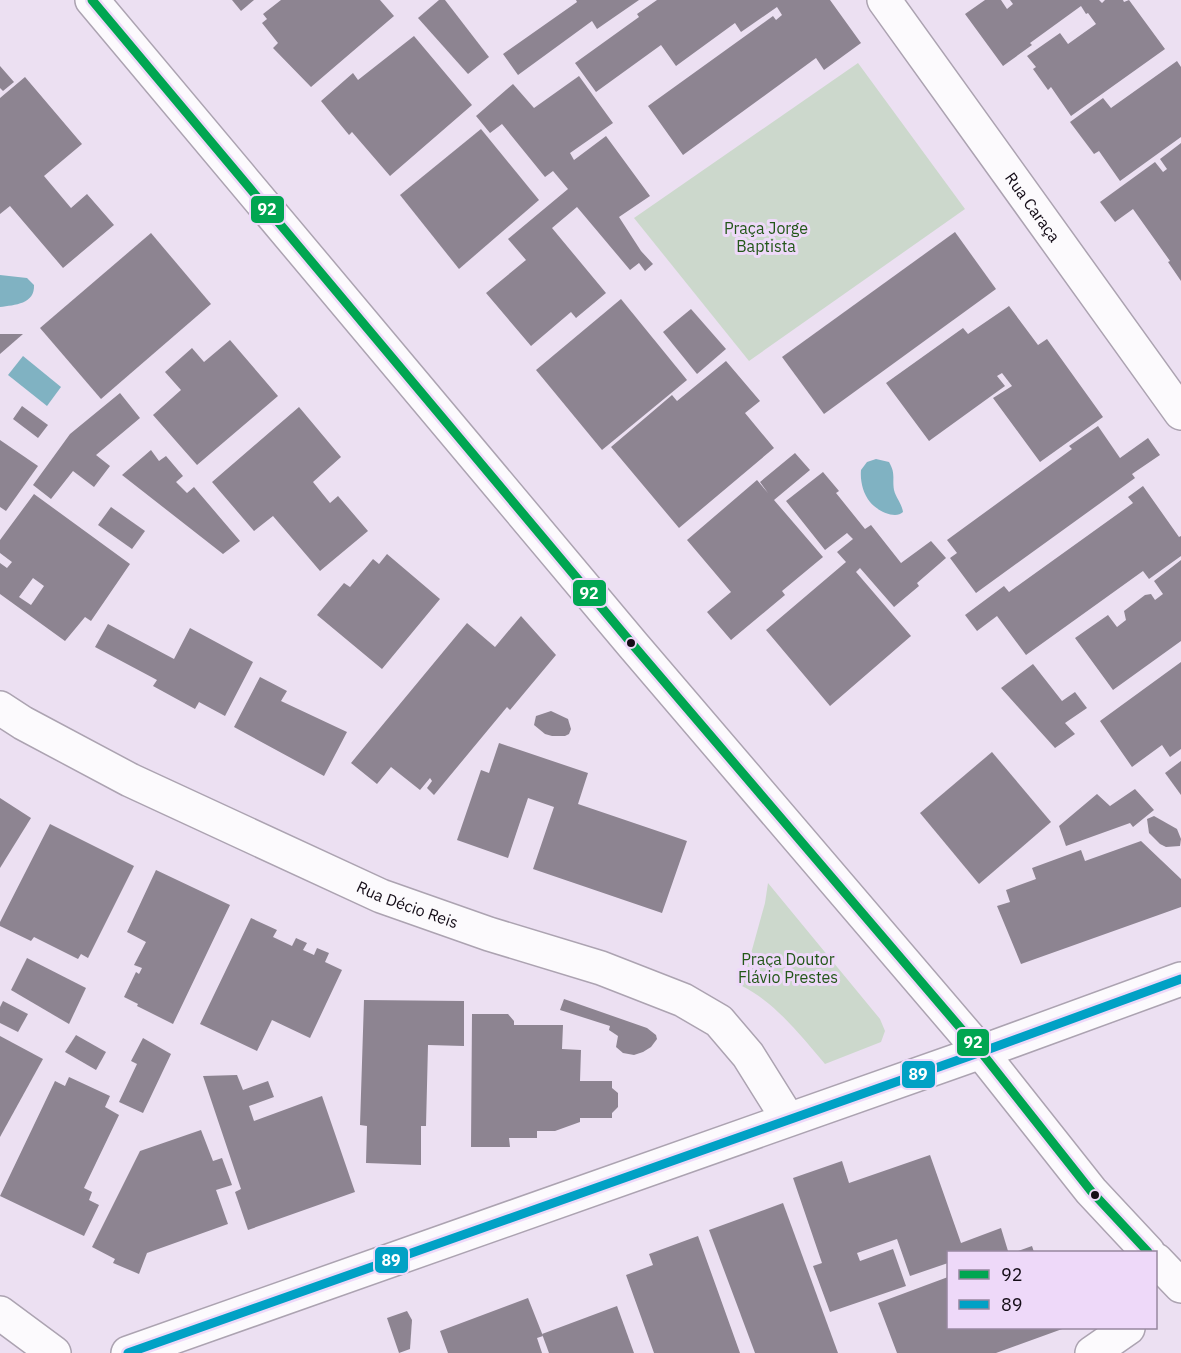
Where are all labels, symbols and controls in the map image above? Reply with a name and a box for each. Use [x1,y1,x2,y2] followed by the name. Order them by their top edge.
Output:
[1001,168,1065,246] street label: Rua Caraça
[250,195,285,224] line badge: 92
[257,199,277,219] text: 92
[724,218,808,256] park label: Praça Jorge Baptista
[572,579,607,607] line badge: 92
[579,583,599,603] text: 92
[625,637,637,649] unlabelled marker
[354,876,461,932] street label: Rua Décio Reis
[738,949,838,987] park label: Praça Doutor Flávio Prestes
[956,1028,990,1057] line badge: 92
[963,1032,983,1052] text: 92
[901,1060,936,1089] line badge: 89
[908,1064,928,1084] text: 89
[1089,1189,1101,1201] unlabelled marker
[374,1246,409,1274] line badge: 89
[381,1250,401,1270] text: 89
[947,1251,1157,1329] legend
[1001,1263,1023,1286] text: 92
[1001,1293,1023,1316] text: 89

